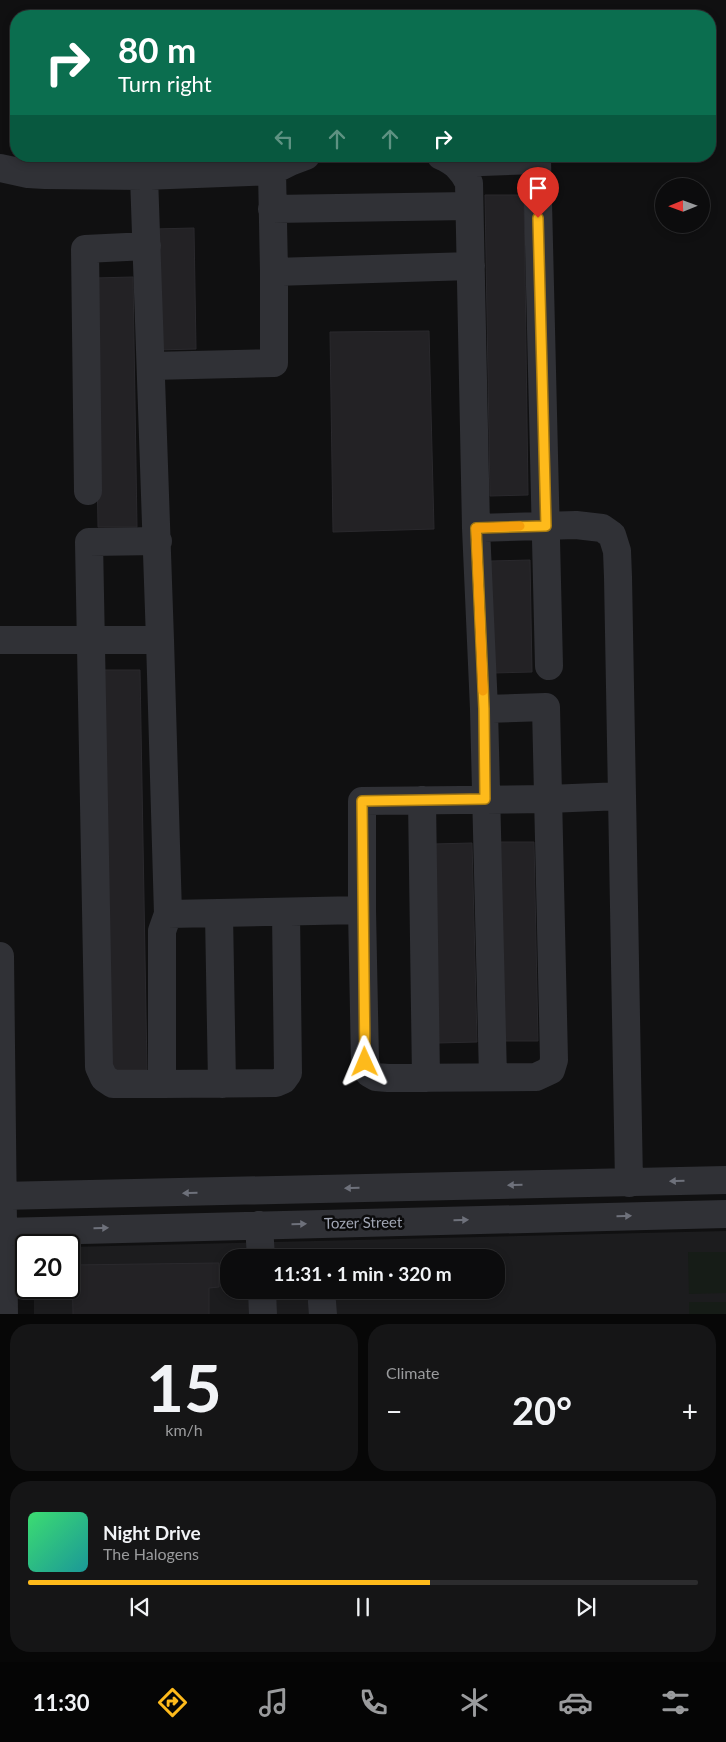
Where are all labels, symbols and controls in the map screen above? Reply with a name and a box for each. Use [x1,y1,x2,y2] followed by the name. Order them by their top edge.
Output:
[118,28,196,70] text: 80 m
[35,30,100,95] icon: right
[118,70,212,97] text: Turn right
[270,125,298,153] icon: left
[323,125,351,153] icon: ahead
[376,125,404,153] icon: ahead
[429,125,457,153] icon: right
[517,167,559,218] pin
[524,174,552,202] icon: arrive
[655,178,710,232] north arrow
[655,178,710,233] map controls
[338,1035,390,1087] position arrow
[669,1177,685,1185] one-way arrow
[507,1181,523,1189] one-way arrow
[344,1184,360,1192] one-way arrow
[182,1189,198,1197] one-way arrow
[324,1212,403,1232] street label: Tozer Street
[616,1212,632,1220] one-way arrow
[453,1216,469,1224] one-way arrow
[291,1220,307,1228] one-way arrow
[93,1224,109,1232] one-way arrow
[15,1234,80,1299] speed limit sign: 20
[273,1262,452,1285] text: 11:31 · 1 min · 320 m
[146,1348,222,1426] text: 15
[386,1363,439,1382] text: Climate
[512,1387,572,1433] text: 20°
[386,1394,402,1428] text: −
[682,1394,698,1428] text: +
[165,1420,203,1439] text: km/h
[103,1521,201,1544] text: Night Drive
[103,1544,199,1563] text: The Halogens
[126,1593,154,1621] icon: previous
[349,1593,377,1621] icon: pause
[572,1593,600,1621] icon: next
[155,1685,190,1720] icon: directions
[256,1685,291,1720] icon: music
[356,1685,391,1720] icon: phone
[457,1685,492,1720] icon: climate
[558,1685,593,1720] icon: car
[658,1685,693,1720] icon: filters
[33,1689,90,1716] text: 11:30

